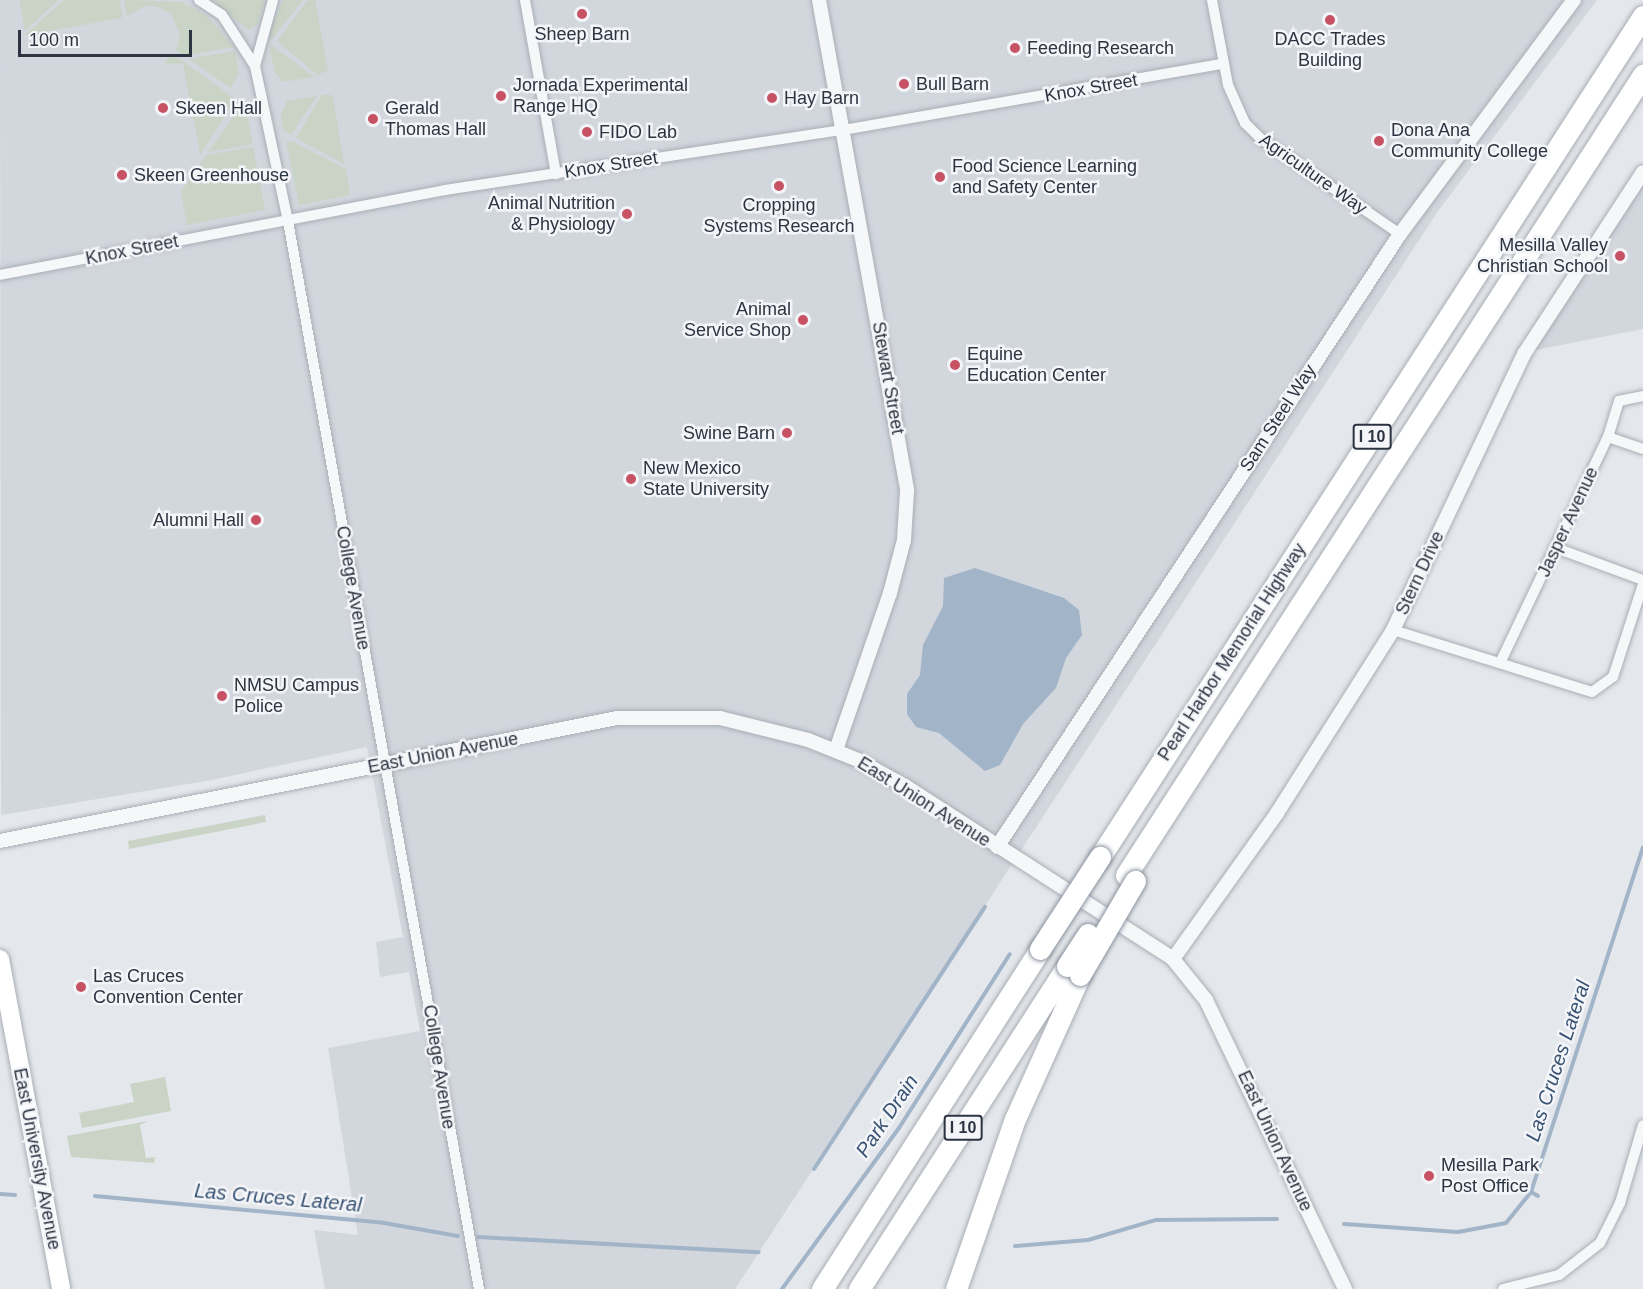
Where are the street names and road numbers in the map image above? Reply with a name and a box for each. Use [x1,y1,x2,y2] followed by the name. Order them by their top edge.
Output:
[1043,69,1139,107] street label: Knox Street
[1255,129,1371,219] street label: Agriculture Way
[563,147,659,183] street label: Knox Street
[84,230,180,270] street label: Knox Street
[867,320,909,436] street label: Stewart Street
[1235,360,1321,476] street label: Sam Steel Way
[1352,424,1392,450] road number: I 10
[1533,463,1603,581] street label: Jasper Avenue
[331,524,375,652] street label: College Avenue
[1391,528,1449,618] street label: Stern Drive
[1153,539,1311,765] street label: Pearl Harbor Memorial Highway
[365,728,521,778] street label: East Union Avenue
[853,752,995,852] street label: East Union Avenue
[418,1003,460,1131] street label: College Avenue
[9,1066,65,1252] street label: East University Avenue
[1233,1067,1317,1215] street label: East Union Avenue
[944,1115,982,1141] road number: I 10

